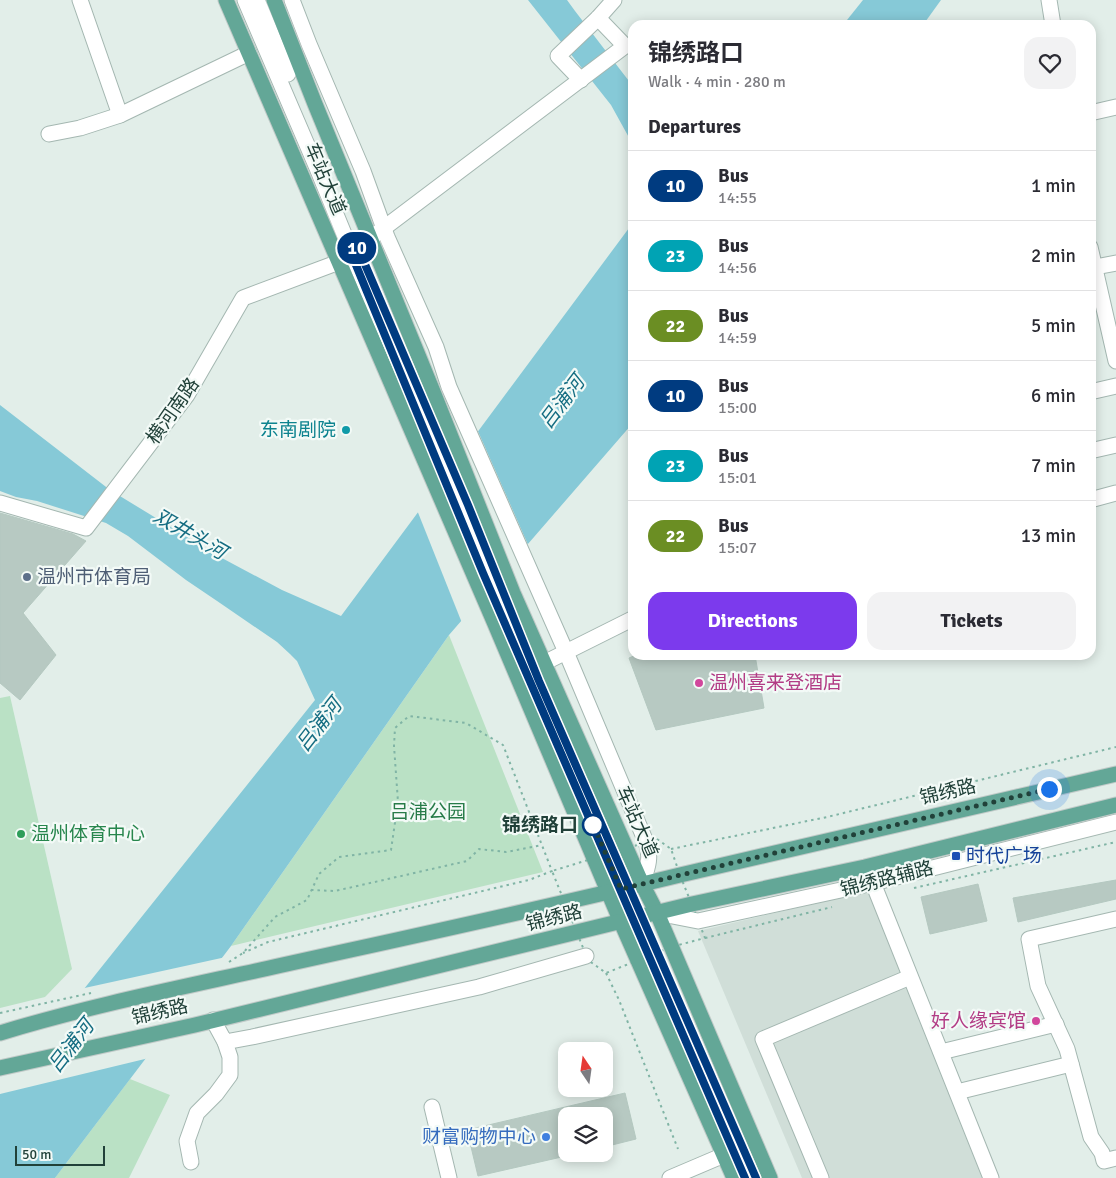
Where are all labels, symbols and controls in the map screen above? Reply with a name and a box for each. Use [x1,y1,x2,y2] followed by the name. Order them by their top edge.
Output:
[1024,37,1076,89] button: heart
[648,38,744,68] text: 锦绣路口
[648,72,786,92] text: Walk · 4 min · 280 m
[648,115,741,139] text: Departures
[299,139,351,219] street label: 车站大道
[718,164,749,188] text: Bus
[1031,174,1076,198] text: 1 min
[666,175,685,197] text: 10
[718,188,757,208] text: 14:55
[334,232,380,264] line badge: 10
[718,234,749,258] text: Bus
[347,237,367,259] text: 10
[1031,244,1076,268] text: 2 min
[666,245,685,267] text: 23
[718,258,757,278] text: 14:56
[718,304,749,328] text: Bus
[1031,314,1076,338] text: 5 min
[666,315,685,337] text: 22
[718,328,757,348] text: 14:59
[534,367,592,433] water label: 吕浦河
[141,373,205,449] street label: 横河南路
[718,374,749,398] text: Bus
[1031,384,1076,408] text: 6 min
[666,385,685,407] text: 10
[718,398,757,418] text: 15:00
[260,418,336,442] place label: 东南剧院
[340,424,352,436] marker: 东南剧院
[718,444,749,468] text: Bus
[1031,454,1076,478] text: 7 min
[666,455,685,477] text: 23
[718,468,757,488] text: 15:01
[149,503,234,567] water label: 双井头河
[718,514,749,538] text: Bus
[1021,524,1076,548] text: 13 min
[666,525,685,547] text: 22
[718,538,757,558] text: 15:07
[37,565,151,589] place label: 温州市体育局
[21,571,33,583] marker: 温州市体育局
[648,592,857,650] button: Directions
[867,592,1076,650] button: Tickets
[709,671,842,695] place label: 温州喜来登酒店
[693,677,705,689] marker: 温州喜来登酒店
[291,691,350,756] water label: 吕浦河
[918,774,978,810] street label: 锦绣路
[1037,777,1062,802] your location
[611,782,663,862] street label: 车站大道
[390,800,466,824] park label: 吕浦公园
[502,813,578,837] place label: 锦绣路口
[582,814,604,836] marker: 锦绣路口
[31,822,145,846] place label: 温州体育中心
[15,828,27,840] marker: 温州体育中心
[966,844,1042,868] place label: 时代广场
[950,850,962,862] marker: 时代广场
[838,856,936,902] street label: 锦绣路辅路
[523,899,585,937] street label: 锦绣路
[130,994,190,1030] street label: 锦绣路
[931,1009,1026,1033] place label: 好人缘宾馆
[43,1012,102,1077] water label: 吕浦河
[1030,1015,1042,1027] marker: 好人缘宾馆
[558,1042,612,1098] north arrow
[558,1042,613,1162] map controls
[558,1107,613,1162] button: layers
[422,1125,536,1149] place label: 财富购物中心
[540,1131,552,1143] marker: 财富购物中心
[15,1143,105,1166] scale bar
[22,1146,51,1163] text: 50 m

